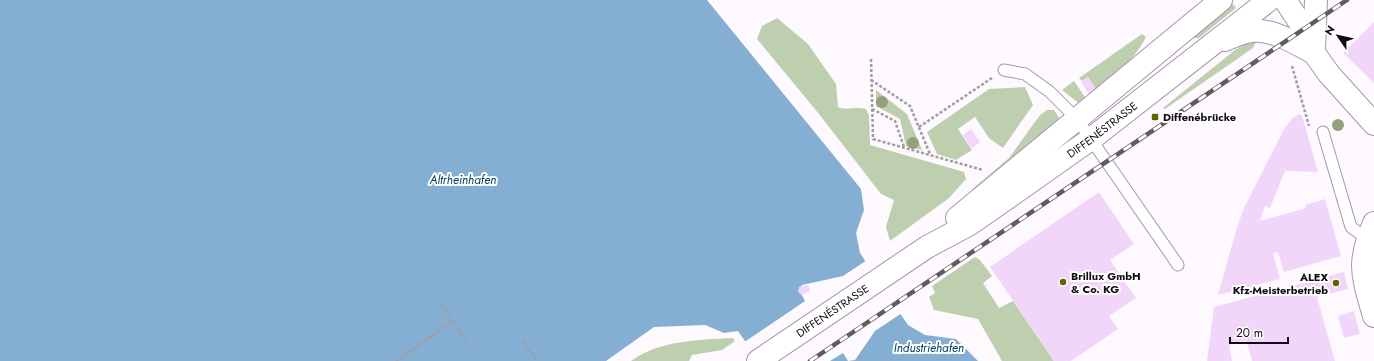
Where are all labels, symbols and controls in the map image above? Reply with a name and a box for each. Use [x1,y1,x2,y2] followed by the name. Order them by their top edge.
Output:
[1318,16,1358,56] north arrow
[1321,22,1339,39] text: N
[1064,98,1141,162] street label: DIFFENÉSTRASSE
[1163,109,1236,125] place label: Diffenébrücke
[1150,112,1160,122] marker: Diffenébrücke
[429,171,496,189] water label: Altrheinhafen
[1071,268,1141,297] place label: Brillux GmbH & Co. KG
[1233,269,1328,298] place label: ALEX Kfz-Meisterbetrieb
[1058,277,1068,287] marker: Brillux GmbH & Co. KG
[1331,278,1341,288] marker: ALEX Kfz-Meisterbetrieb
[793,280,872,341] street label: DIFFENÉSTRASSE
[1230,319,1288,345] scale bar
[1236,324,1263,342] text: 20 m
[894,339,964,357] water label: Industriehafen

